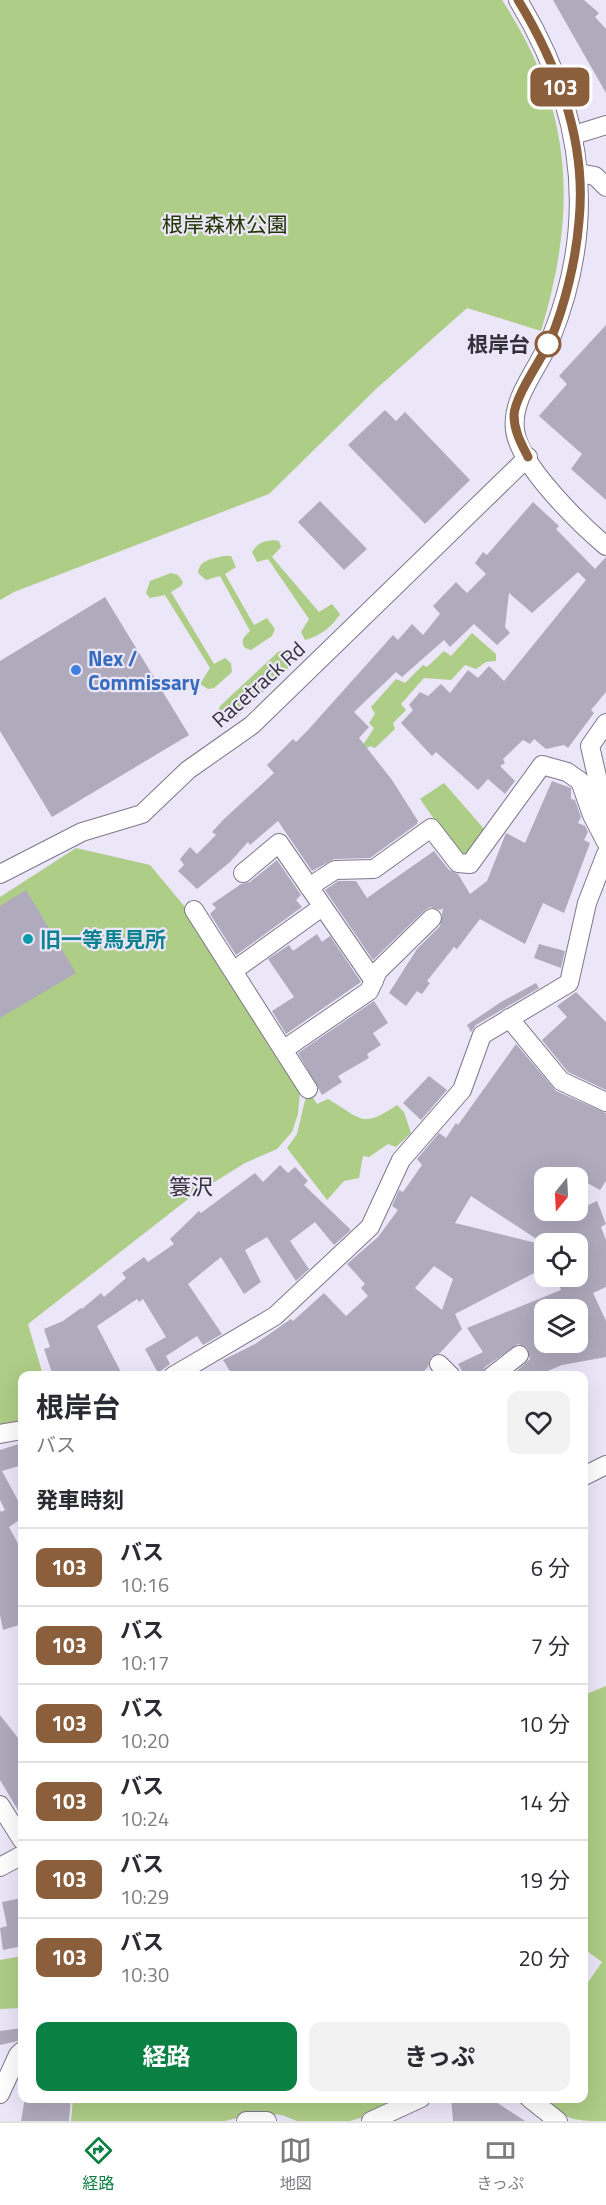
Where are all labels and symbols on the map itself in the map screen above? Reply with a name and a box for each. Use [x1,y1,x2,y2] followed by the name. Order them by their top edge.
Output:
[526,68,594,106] line badge: 103
[162,208,288,240] park label: 根岸森林公園
[467,328,530,360] place label: 根岸台
[535,331,561,357] marker: 根岸台
[204,633,312,735] street label: Racetrack Rd
[88,642,200,698] place label: Nex / Commissary
[69,663,83,677] marker: Nex / Commissary
[40,923,166,955] place label: 旧一等馬見所
[21,932,35,946] marker: 旧一等馬見所
[534,1167,588,1221] north arrow
[169,1170,213,1204] district label: 簑沢

